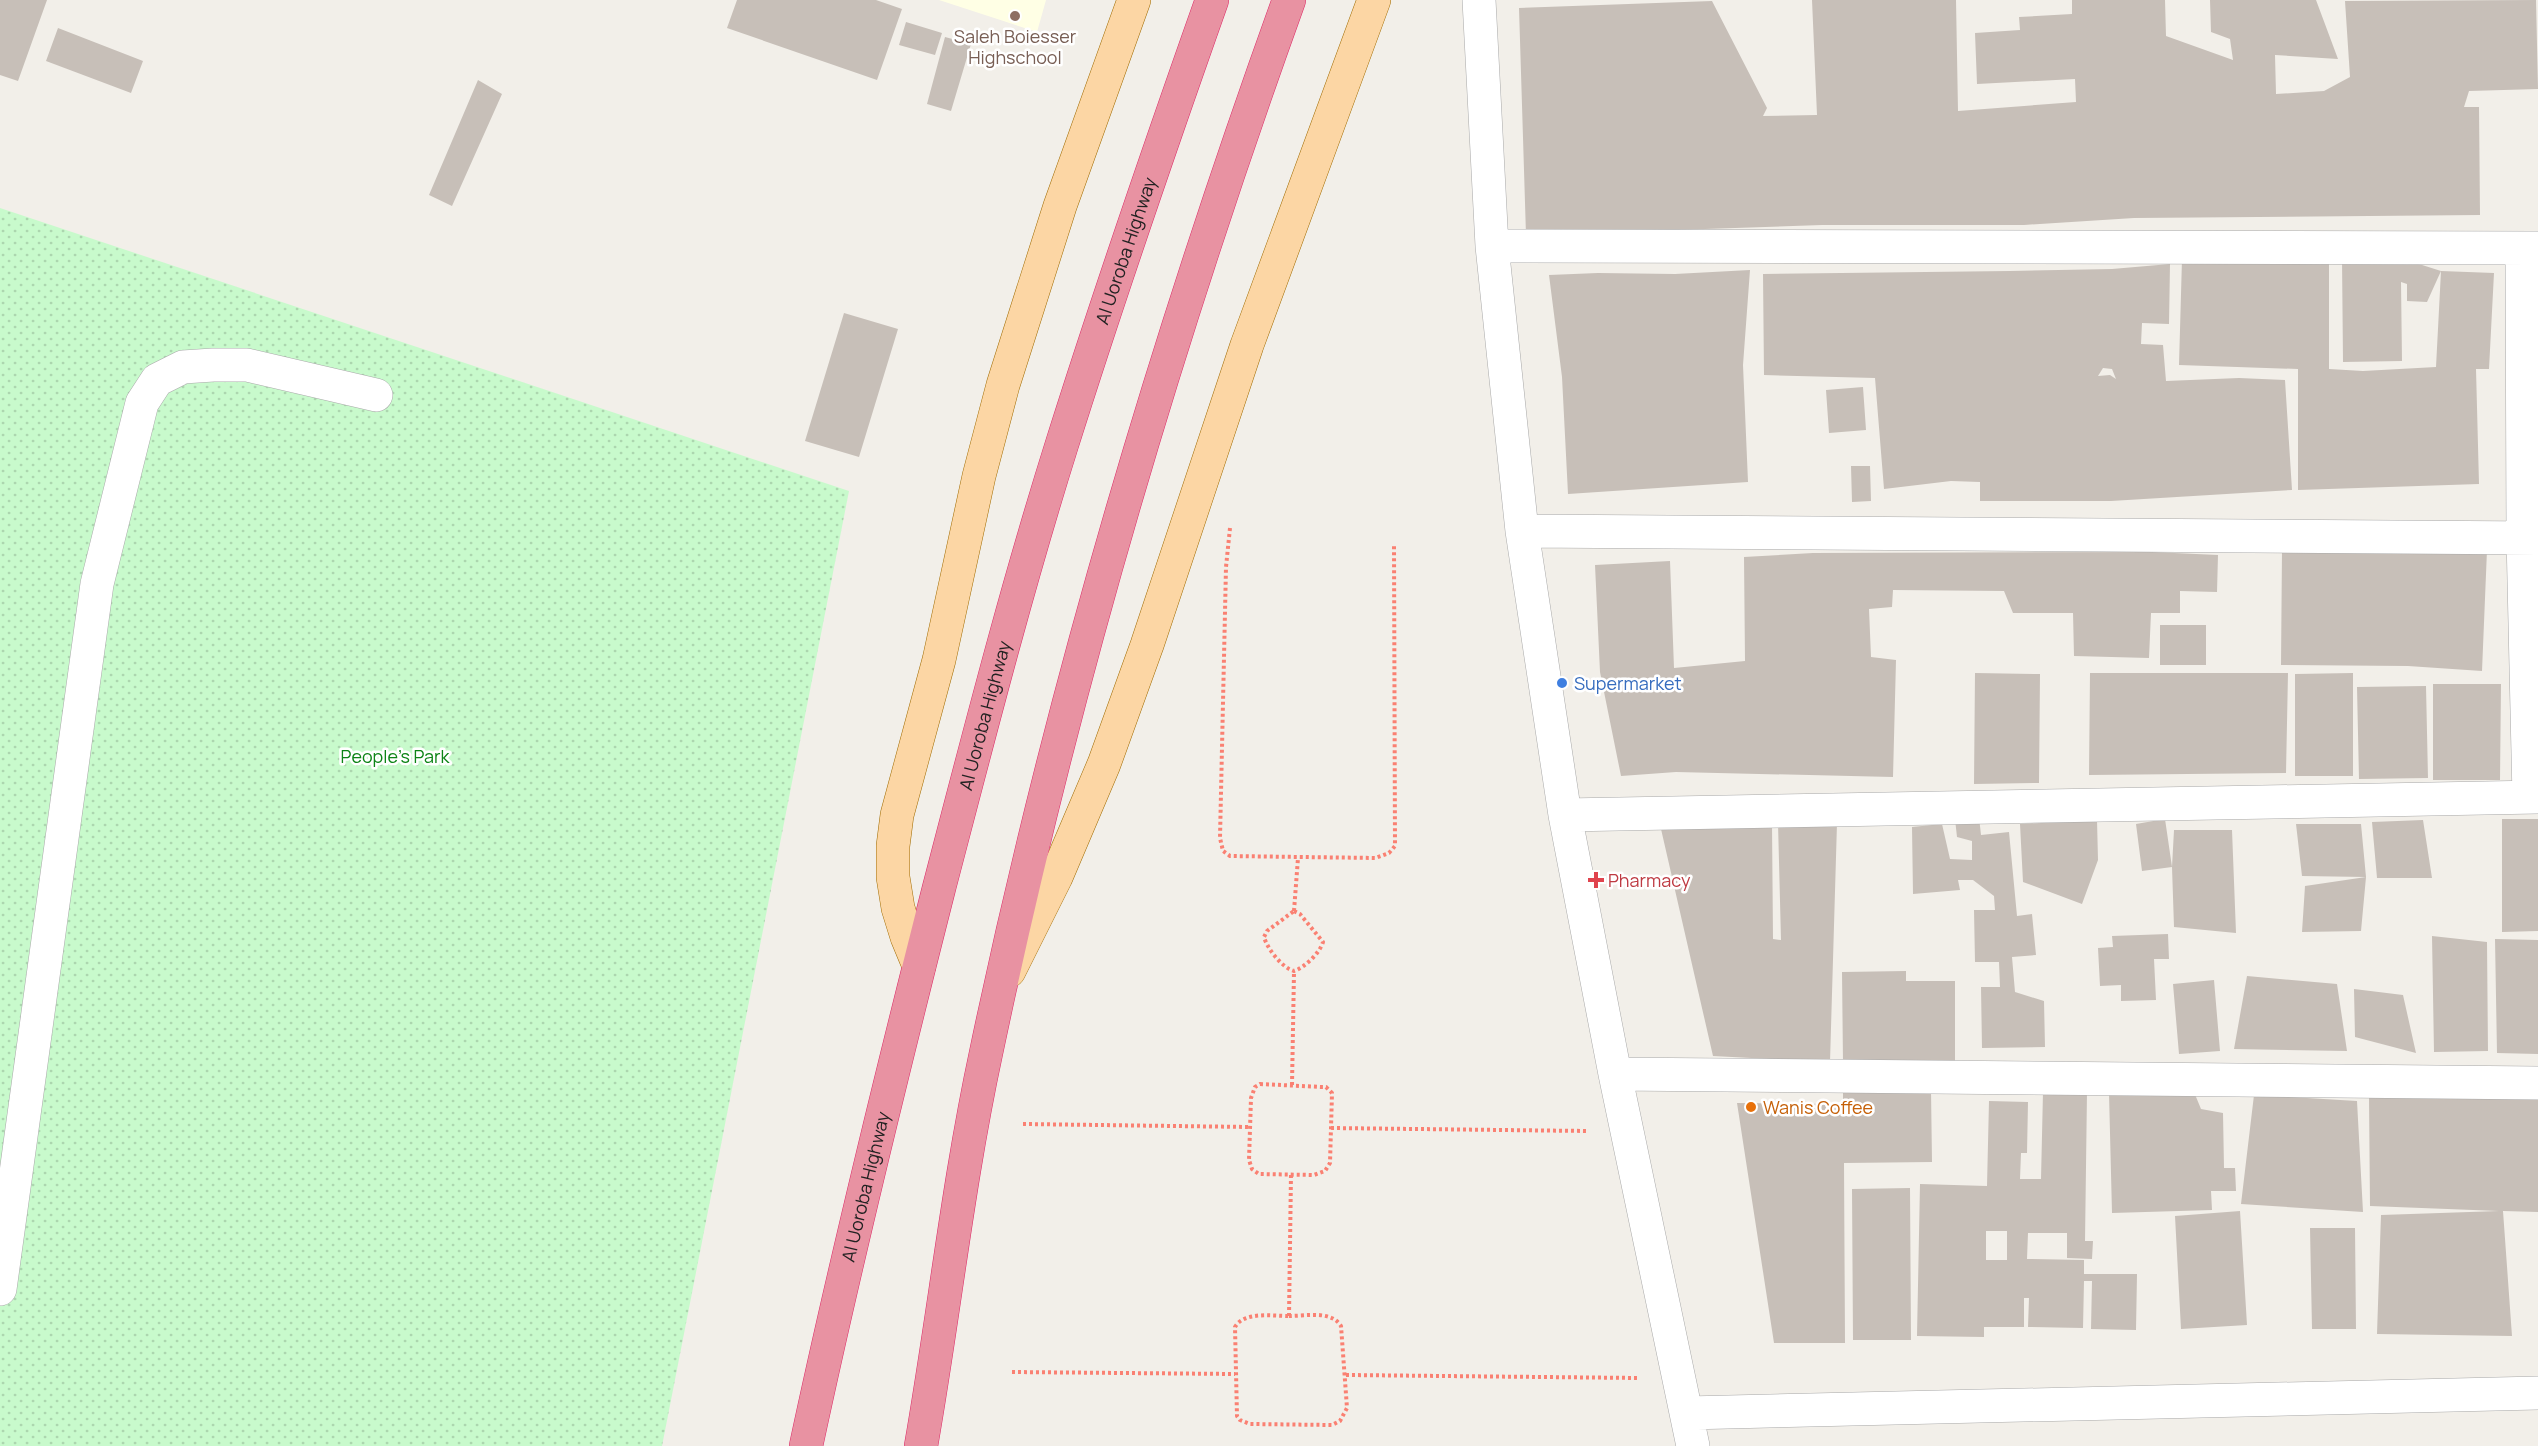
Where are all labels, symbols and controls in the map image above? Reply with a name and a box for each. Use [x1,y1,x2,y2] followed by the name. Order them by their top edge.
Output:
[1008,9,1022,23] marker: Saleh Boiesser Highschool
[954,24,1077,69] place label: Saleh Boiesser Highschool
[1089,173,1162,327] street label: Al Uoroba Highway
[953,638,1016,793] street label: Al Uoroba Highway
[1574,671,1682,695] place label: Supermarket
[1555,676,1569,690] marker: Supermarket
[341,744,450,768] park label: People's Park
[1608,868,1691,892] place label: Pharmacy
[1589,873,1603,887] marker: Pharmacy
[1763,1095,1873,1119] place label: Wanis Coffee
[1744,1100,1758,1114] marker: Wanis Coffee
[836,1108,895,1264] street label: Al Uoroba Highway

